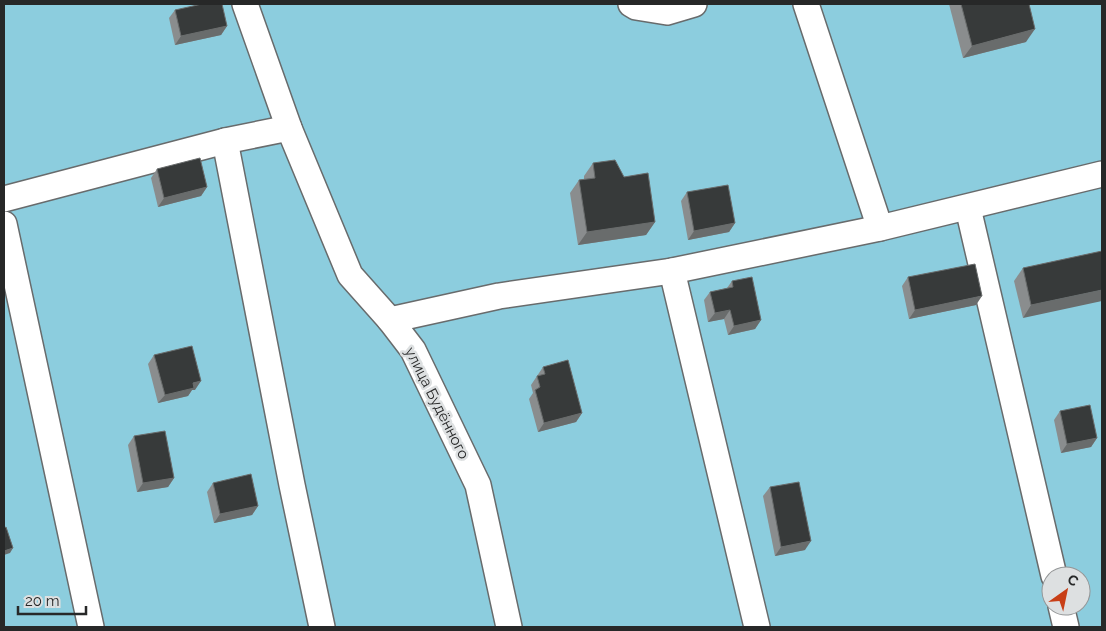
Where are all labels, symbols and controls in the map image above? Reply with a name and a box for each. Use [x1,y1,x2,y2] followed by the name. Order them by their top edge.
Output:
[401,344,473,462] street label: улица Будённого
[1041,566,1091,616] north arrow
[1065,571,1082,590] text: С
[18,584,85,616] scale bar
[25,592,60,610] text: 20 m

